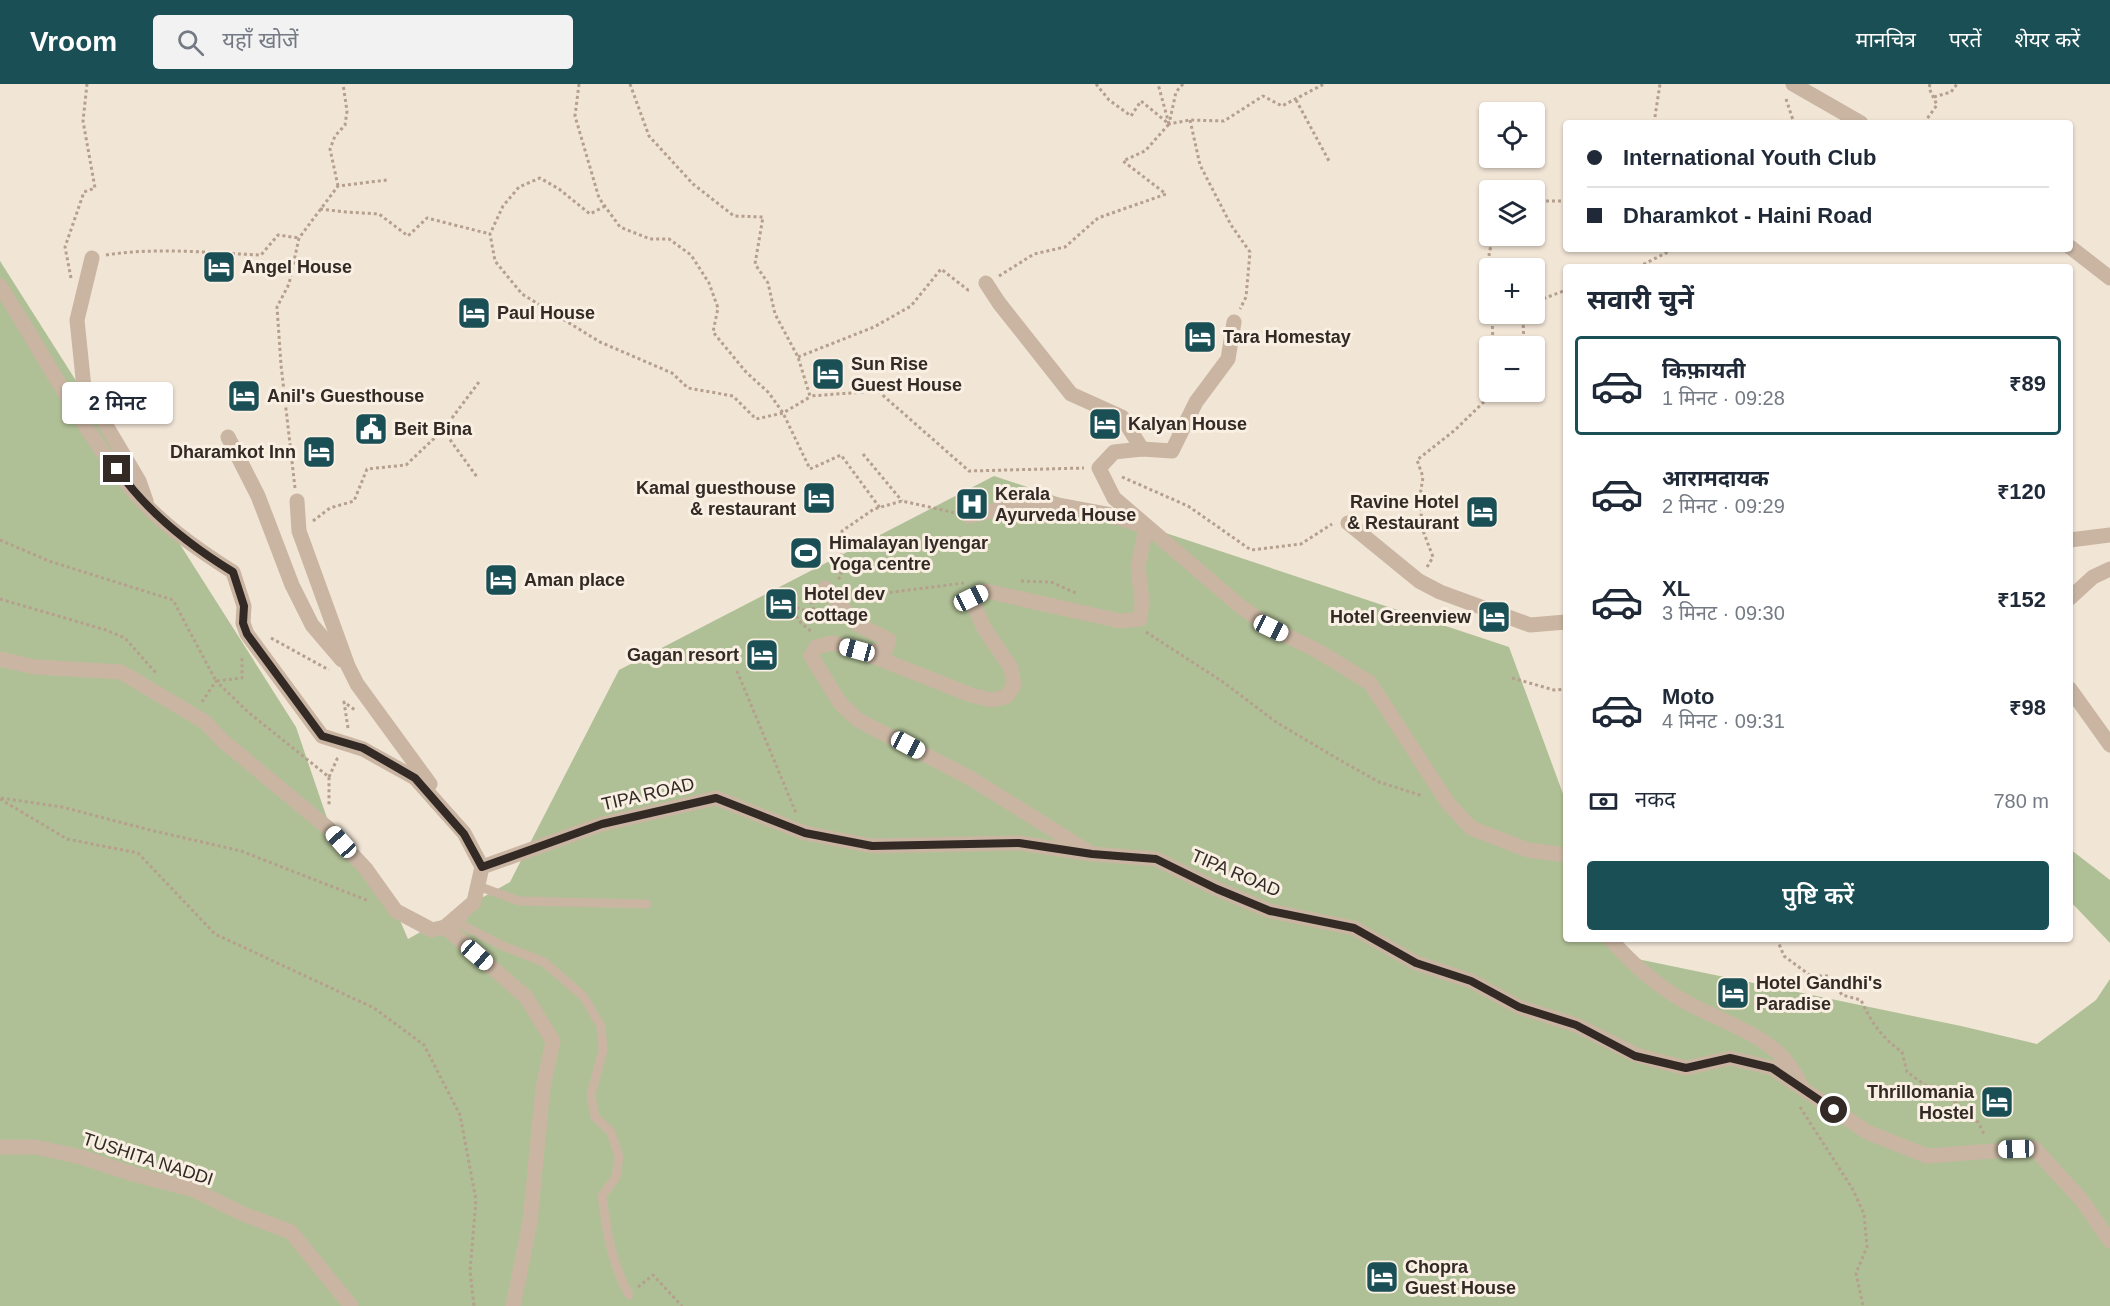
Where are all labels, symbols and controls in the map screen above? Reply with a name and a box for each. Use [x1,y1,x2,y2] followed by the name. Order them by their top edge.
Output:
[153,15,573,69] search box
[30,26,117,57] text: Vroom
[174,26,207,59] icon: search
[222,28,298,53] text: यहाँ खोजें
[1856,28,1916,51] text: मानचित्र
[1949,28,1981,51] text: परतें
[2014,28,2080,51] text: शेयर करें
[1479,102,1545,402] map controls
[1479,102,1545,168] button: locate
[1623,145,1876,170] text: International Youth Club
[1479,180,1545,246] button: layers
[1623,203,1872,228] text: Dharamkot - Haini Road
[201,249,237,285] hotel icon: Angel House
[242,257,352,277] place label: Angel House
[1479,258,1545,324] button: +
[1587,285,1694,315] text: सवारी चुनें
[456,295,492,331] hotel icon: Paul House
[497,303,595,323] place label: Paul House
[1182,319,1218,355] hotel icon: Tara Homestay
[1223,327,1351,347] place label: Tara Homestay
[1479,336,1545,402] button: −
[851,354,962,395] place label: Sun Rise Guest House
[810,356,846,392] hotel icon: Sun Rise Guest House
[1662,358,1746,383] text: किफ़ायती
[1590,359,1644,413] icon: car
[2009,371,2046,396] text: ₹89
[226,378,262,414] hotel icon: Anil's Guesthouse
[62,382,172,424] callout: 2 मिनट
[267,386,424,406] place label: Anil's Guesthouse
[1662,387,1785,409] text: 1 मिनट · 09:28
[89,392,146,414] text: 2 मिनट
[1087,406,1123,442] hotel icon: Kalyan House
[353,411,389,447] public building icon: Beit Bina
[1128,414,1247,434] place label: Kalyan House
[394,419,473,439] place label: Beit Bina
[301,434,337,470] hotel icon: Dharamkot Inn
[170,442,296,462] place label: Dharamkot Inn
[103,455,130,482] route end
[1662,466,1769,491] text: आरामदायक
[1590,467,1644,521] icon: car
[636,478,796,519] place label: Kamal guesthouse & restaurant
[1997,479,2046,504] text: ₹120
[801,480,837,516] hotel icon: Kamal guesthouse & restaurant
[995,484,1136,525] place label: Kerala Ayurveda House
[954,486,990,522] hospital icon: Kerala Ayurveda House
[1347,492,1459,533] place label: Ravine Hotel & Restaurant
[1464,494,1500,530] hotel icon: Ravine Hotel & Restaurant
[1662,495,1785,517] text: 2 मिनट · 09:29
[829,533,988,574] place label: Himalayan Iyengar Yoga centre
[788,535,824,571] sports icon: Himalayan Iyengar Yoga centre
[483,562,519,598] hotel icon: Aman place
[524,570,625,590] place label: Aman place
[1590,575,1644,629] icon: car
[1662,576,1690,601] text: XL
[951,582,991,614] car
[804,584,885,625] place label: Hotel dev cottage
[763,586,799,622] hotel icon: Hotel dev cottage
[1997,587,2046,612] text: ₹152
[1476,599,1512,635] hotel icon: Hotel Greenview
[1662,602,1785,624] text: 3 मिनट · 09:30
[1330,607,1472,627] place label: Hotel Greenview
[1251,612,1291,644] car
[744,637,780,673] hotel icon: Gagan resort
[837,637,877,663] car
[627,645,739,665] place label: Gagan resort
[1590,683,1644,737] icon: car
[1662,684,1715,709] text: Moto
[2009,695,2046,720] text: ₹98
[1662,710,1785,732] text: 4 मिनट · 09:31
[888,729,928,761] car
[600,774,696,814] street label: TIPA ROAD
[1587,785,1620,818] icon: cash
[1635,787,1676,812] text: नकद
[1993,790,2049,812] text: 780 m
[322,823,360,861] car
[1189,845,1283,901] street label: TIPA ROAD
[1587,861,2049,930] button: पुष्टि करें
[458,936,496,974] car
[1756,973,1882,1014] place label: Hotel Gandhi's Paradise
[1715,975,1751,1011] hotel icon: Hotel Gandhi's Paradise
[1867,1082,1975,1123] place label: Thrillomania Hostel
[1979,1084,2015,1120] hotel icon: Thrillomania Hostel
[1820,1096,1847,1123] route start
[80,1129,216,1189] street label: TUSHITA NADDI
[1998,1139,2034,1159] car
[1405,1257,1516,1298] place label: Chopra Guest House
[1364,1259,1400,1295] hotel icon: Chopra Guest House

